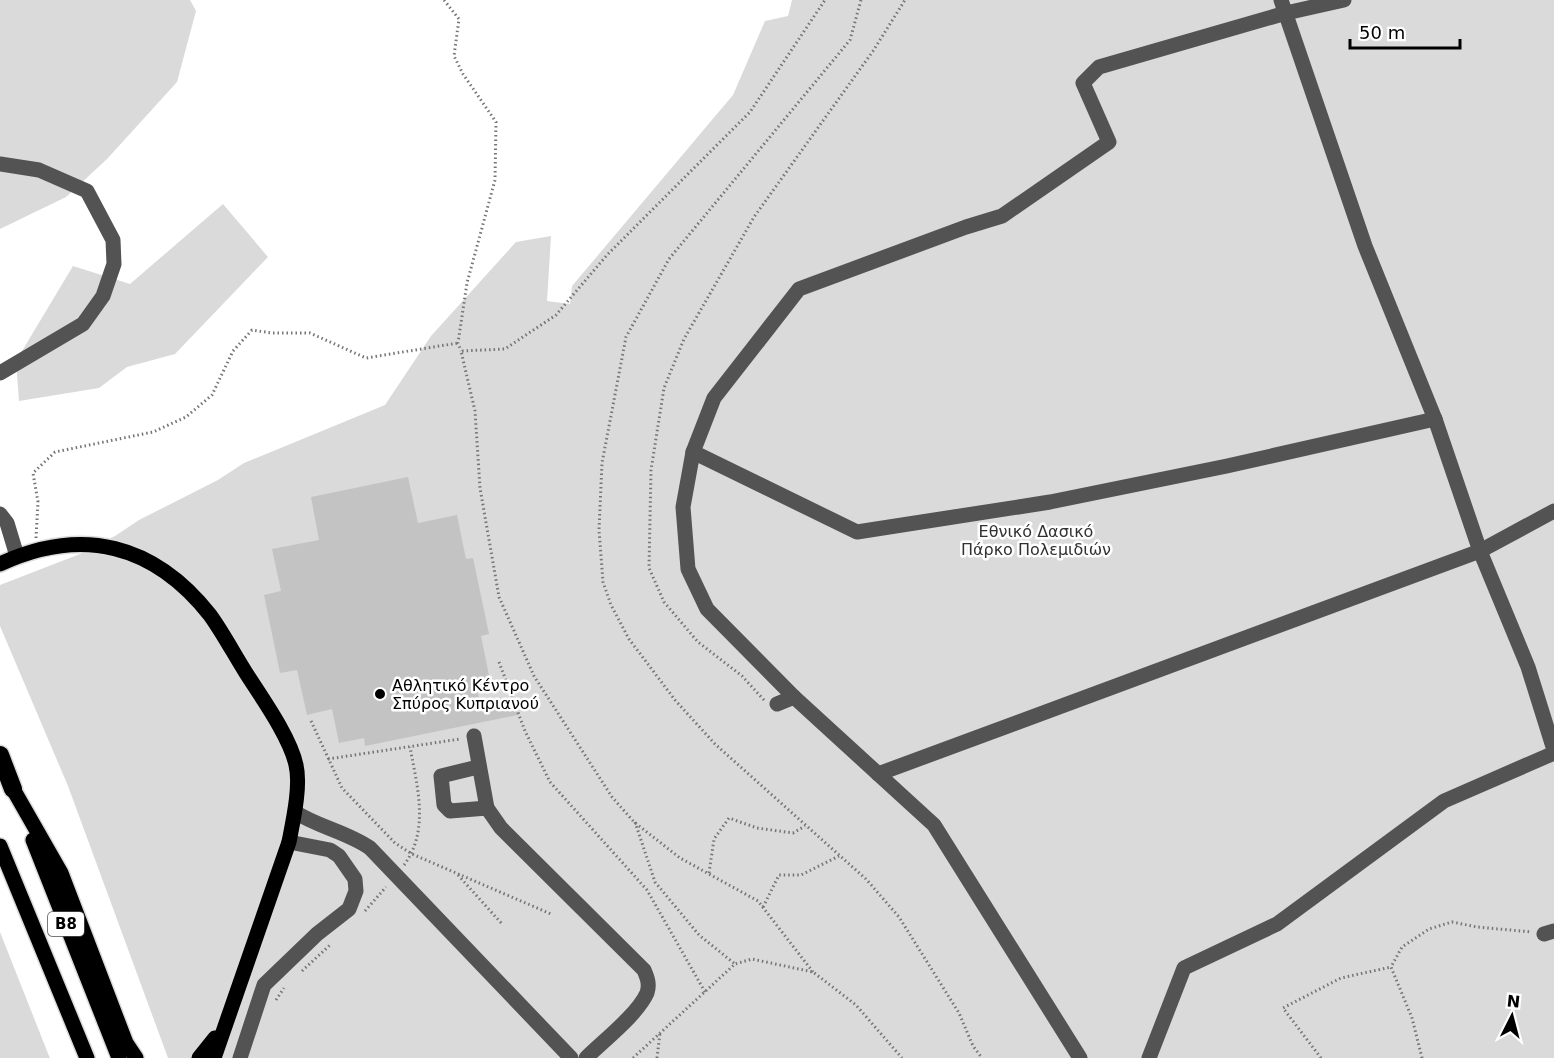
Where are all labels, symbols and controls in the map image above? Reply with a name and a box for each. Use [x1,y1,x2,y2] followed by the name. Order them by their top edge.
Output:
[1350,12,1460,50] scale bar
[1359,22,1405,43] text: 50 m
[961,522,1111,559] park label: Εθνικό Δασικό Πάρκο Πολεμιδιών
[392,676,539,713] place label: Αθλητικό Κέντρο Σπύρος Κυπριανού
[373,687,387,701] marker: Αθλητικό Κέντρο Σπύρος Κυπριανού
[48,912,84,936] road number: B8
[1482,986,1542,1046] north arrow
[1506,991,1521,1012] text: N

